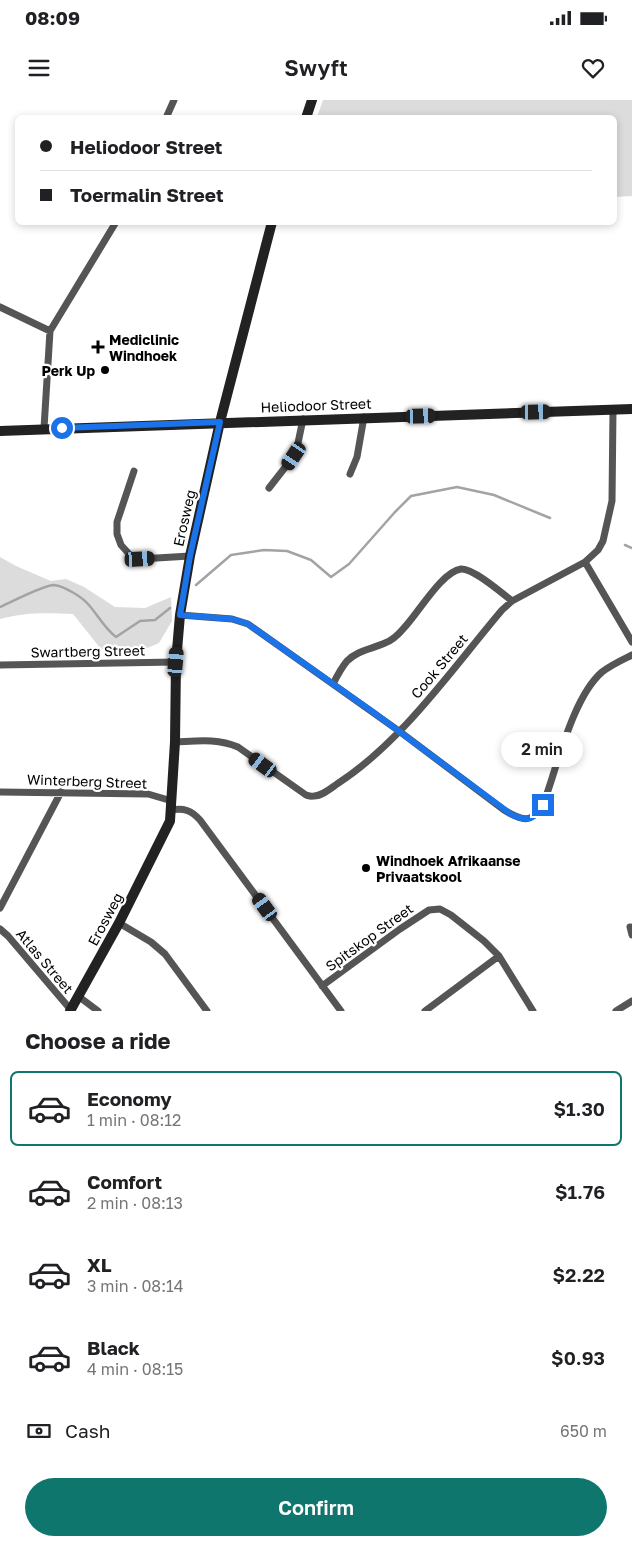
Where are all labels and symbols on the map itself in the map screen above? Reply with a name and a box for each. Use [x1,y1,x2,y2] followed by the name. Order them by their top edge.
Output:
[109,331,179,364] place label: Mediclinic Windhoek
[91,340,105,354] marker: Mediclinic Windhoek
[42,362,95,379] place label: Perk Up
[99,364,111,376] marker: Perk Up
[260,395,372,415] street label: Heliodoor Street
[520,404,551,420] car
[405,408,436,424] car
[51,417,73,439] route start
[279,439,308,473] car
[169,488,199,548] street label: Erosweg
[124,551,155,567] car
[407,630,471,702] street label: Cook Street
[30,642,146,660] street label: Swartberg Street
[167,646,184,678] car
[502,732,584,768] callout: 2 min
[246,750,279,780] car
[27,770,147,792] street label: Winterberg Street
[532,794,554,816] route end
[376,852,521,885] place label: Windhoek Afrikaanse Privaatskool
[360,862,372,874] marker: Windhoek Afrikaanse Privaatskool
[84,890,126,948] street label: Erosweg
[250,890,279,924] car
[322,900,416,974] street label: Spitskop Street
[13,925,77,997] street label: Atlas Street

